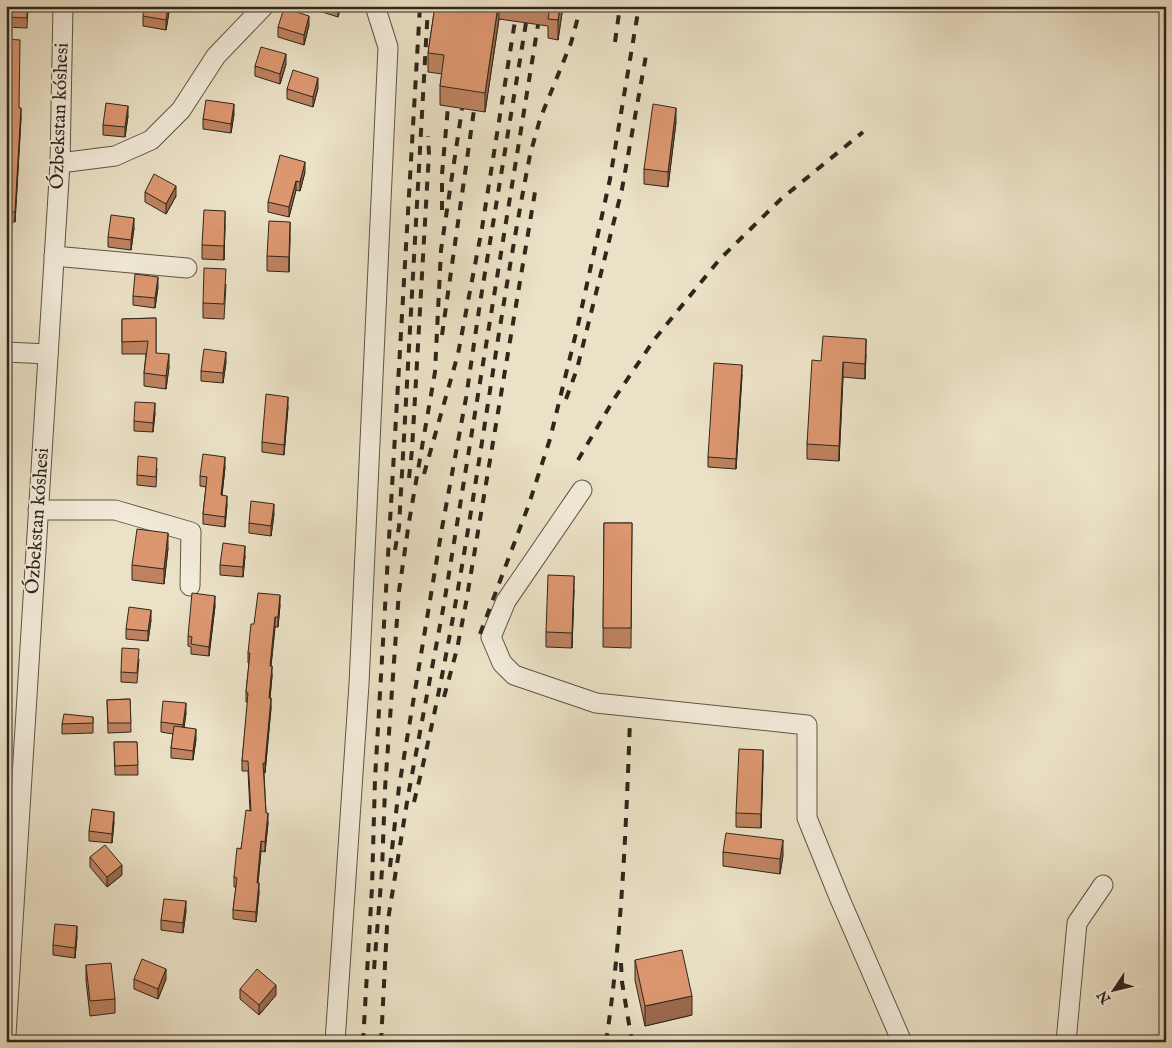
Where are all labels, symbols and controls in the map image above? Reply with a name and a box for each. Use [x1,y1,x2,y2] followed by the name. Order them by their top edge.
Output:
[44,42,75,190] street label: Ózbekstan kóshesi
[20,447,55,595] street label: Ózbekstan kóshesi
[1090,966,1140,1016] north arrow
[1093,987,1116,1008] text: N

